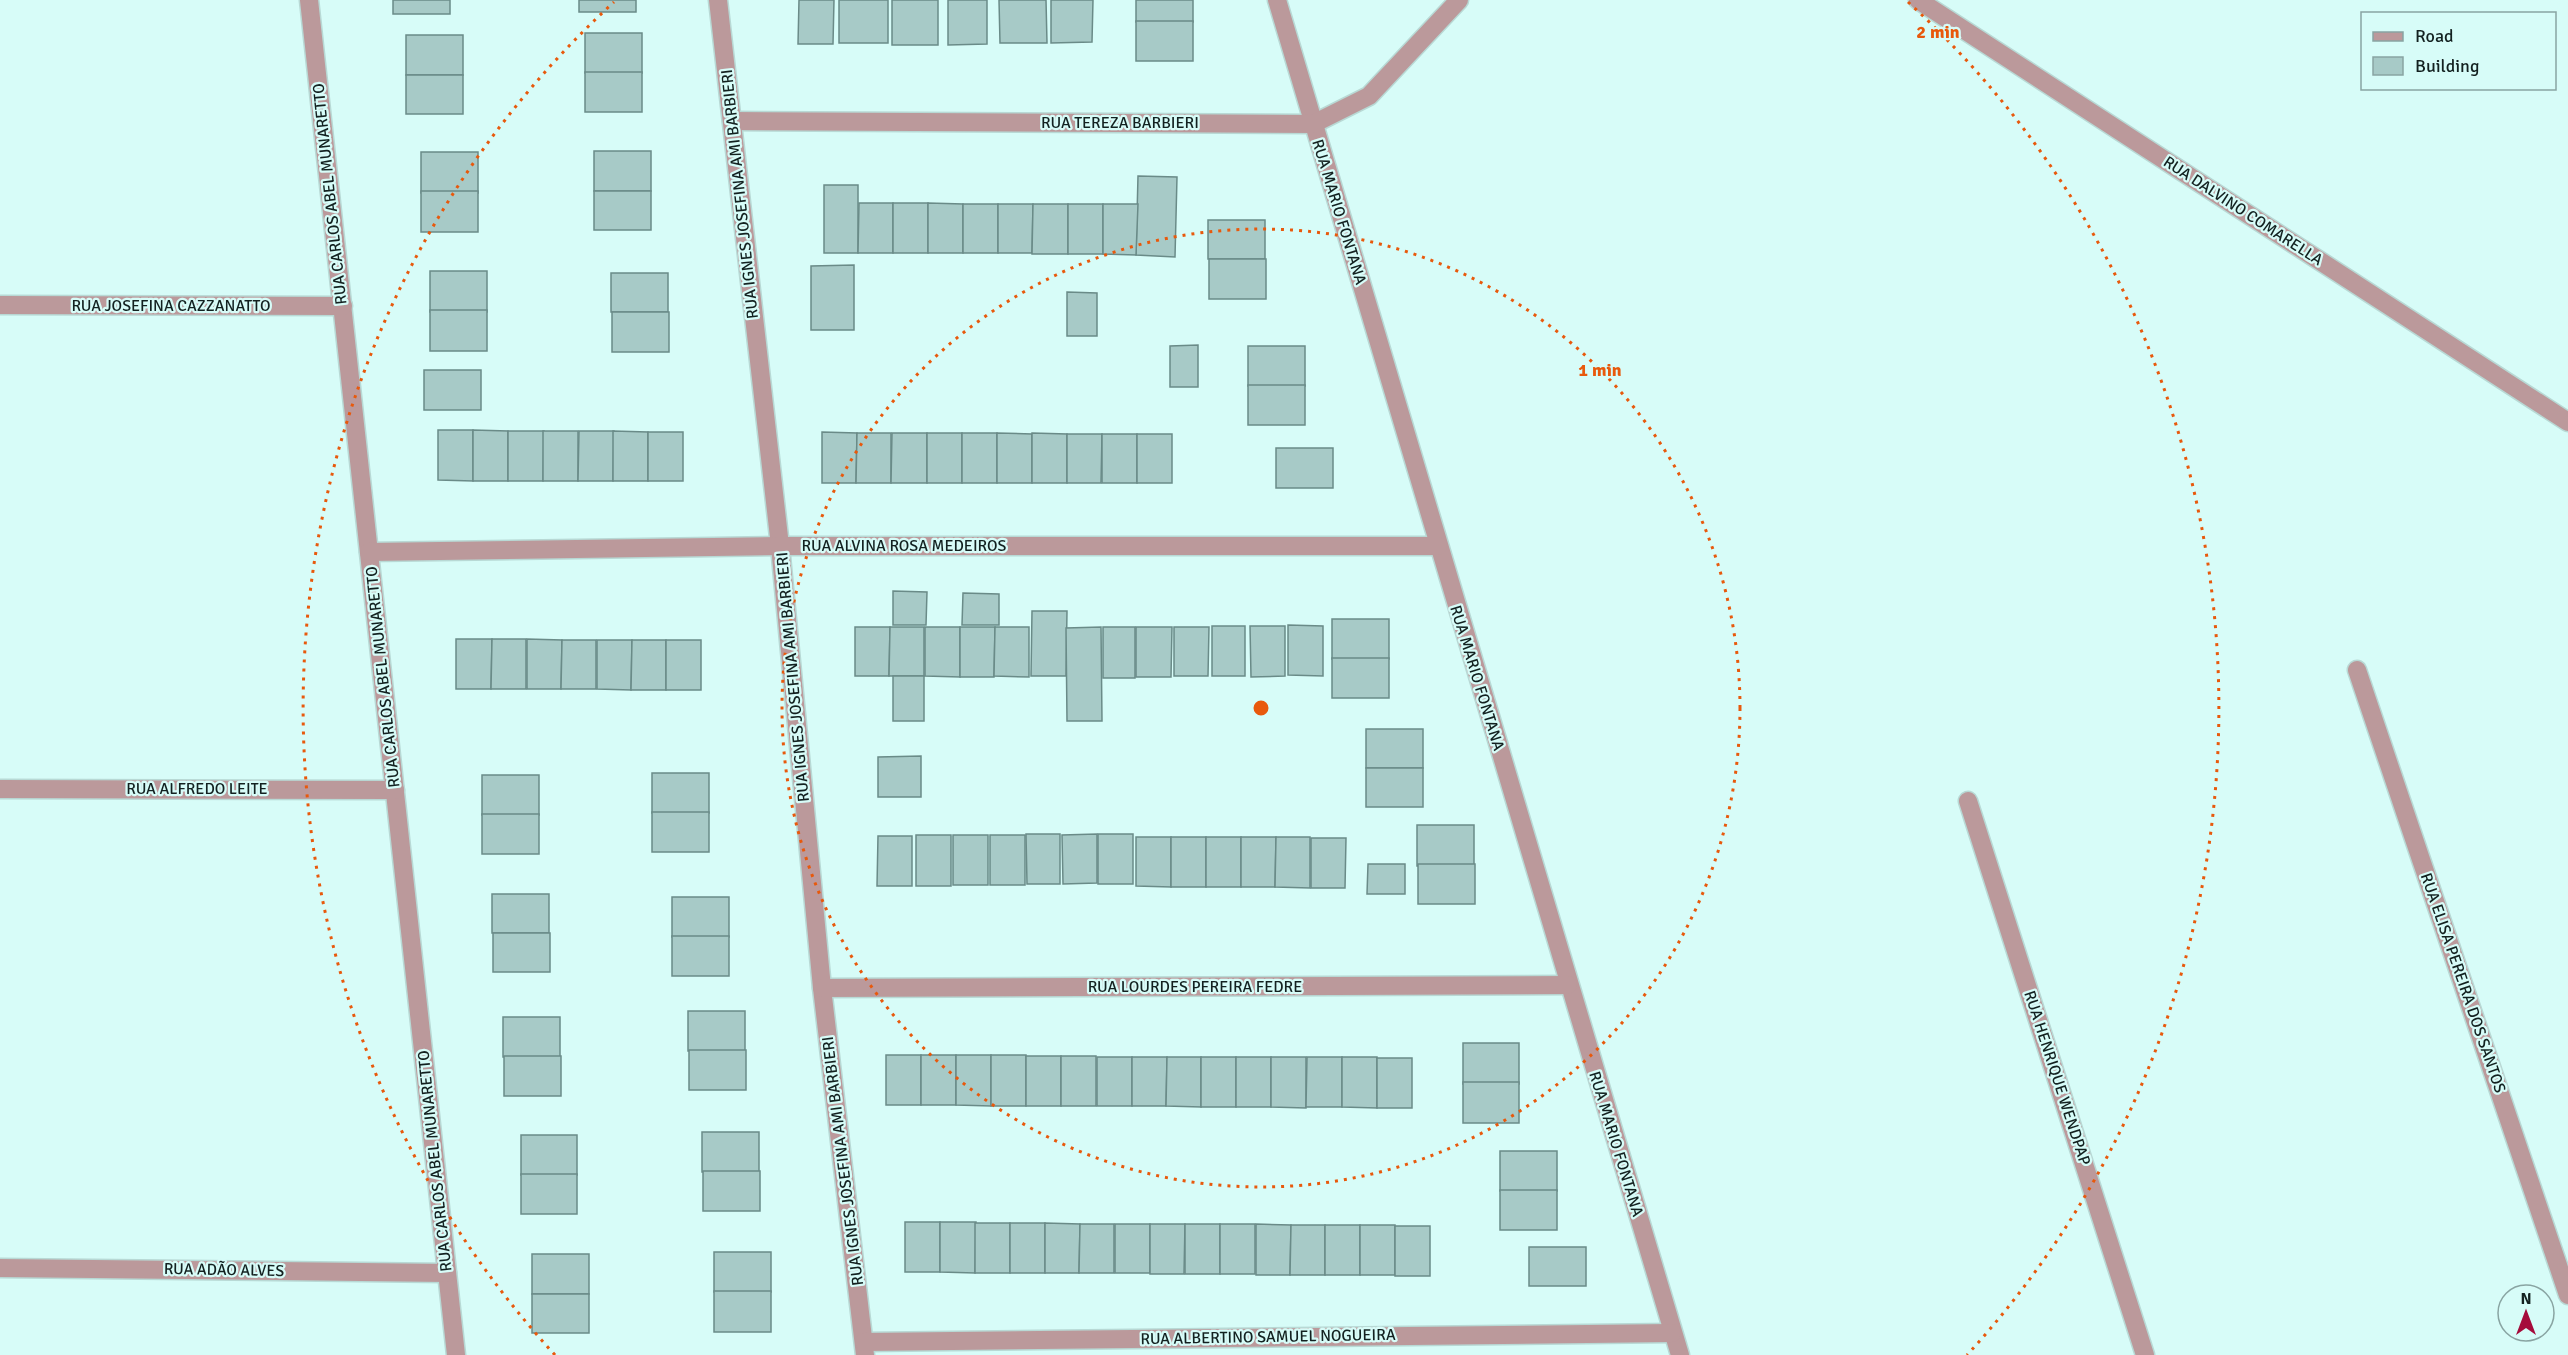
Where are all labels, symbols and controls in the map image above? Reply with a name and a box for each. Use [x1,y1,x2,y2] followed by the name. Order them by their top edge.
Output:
[2361,12,2556,90] legend
[1916,21,1960,43] text: 2 min
[2415,25,2454,47] text: Road
[2415,55,2479,77] text: Building
[717,68,763,320] street label: RUA IGNES JOSEFINA AMI BARBIERI
[308,82,352,306] street label: RUA CARLOS ABEL MUNARETTO
[1041,113,1199,133] street label: RUA TEREZA BARBIERI
[1307,137,1371,287] street label: RUA MARIO FONTANA
[2159,152,2327,270] street label: RUA DALVINO COMARELLA
[71,296,271,316] street label: RUA JOSEFINA CAZZANATTO
[1578,359,1622,381] text: 1 min
[802,536,1006,556] street label: RUA ALVINA ROSA MEDEIROS
[772,551,814,803] street label: RUA IGNES JOSEFINA AMI BARBIERI
[361,565,405,789] street label: RUA CARLOS ABEL MUNARETTO
[1445,603,1509,753] street label: RUA MARIO FONTANA
[1251,698,1271,718] centre of rings
[126,779,268,799] street label: RUA ALFREDO LEITE
[2416,870,2510,1096] street label: RUA ELISA PEREIRA DOS SANTOS
[1088,977,1302,997] street label: RUA LOURDES PEREIRA FEDRE
[2019,988,2095,1168] street label: RUA HENRIQUE WENDPAP
[818,1035,868,1287] street label: RUA IGNES JOSEFINA AMI BARBIERI
[413,1049,457,1273] street label: RUA CARLOS ABEL MUNARETTO
[1584,1069,1648,1219] street label: RUA MARIO FONTANA
[164,1259,285,1281] street label: RUA ADÃO ALVES
[2496,1283,2556,1343] north arrow
[2520,1289,2532,1309] text: N
[1140,1325,1396,1349] street label: RUA ALBERTINO SAMUEL NOGUEIRA

